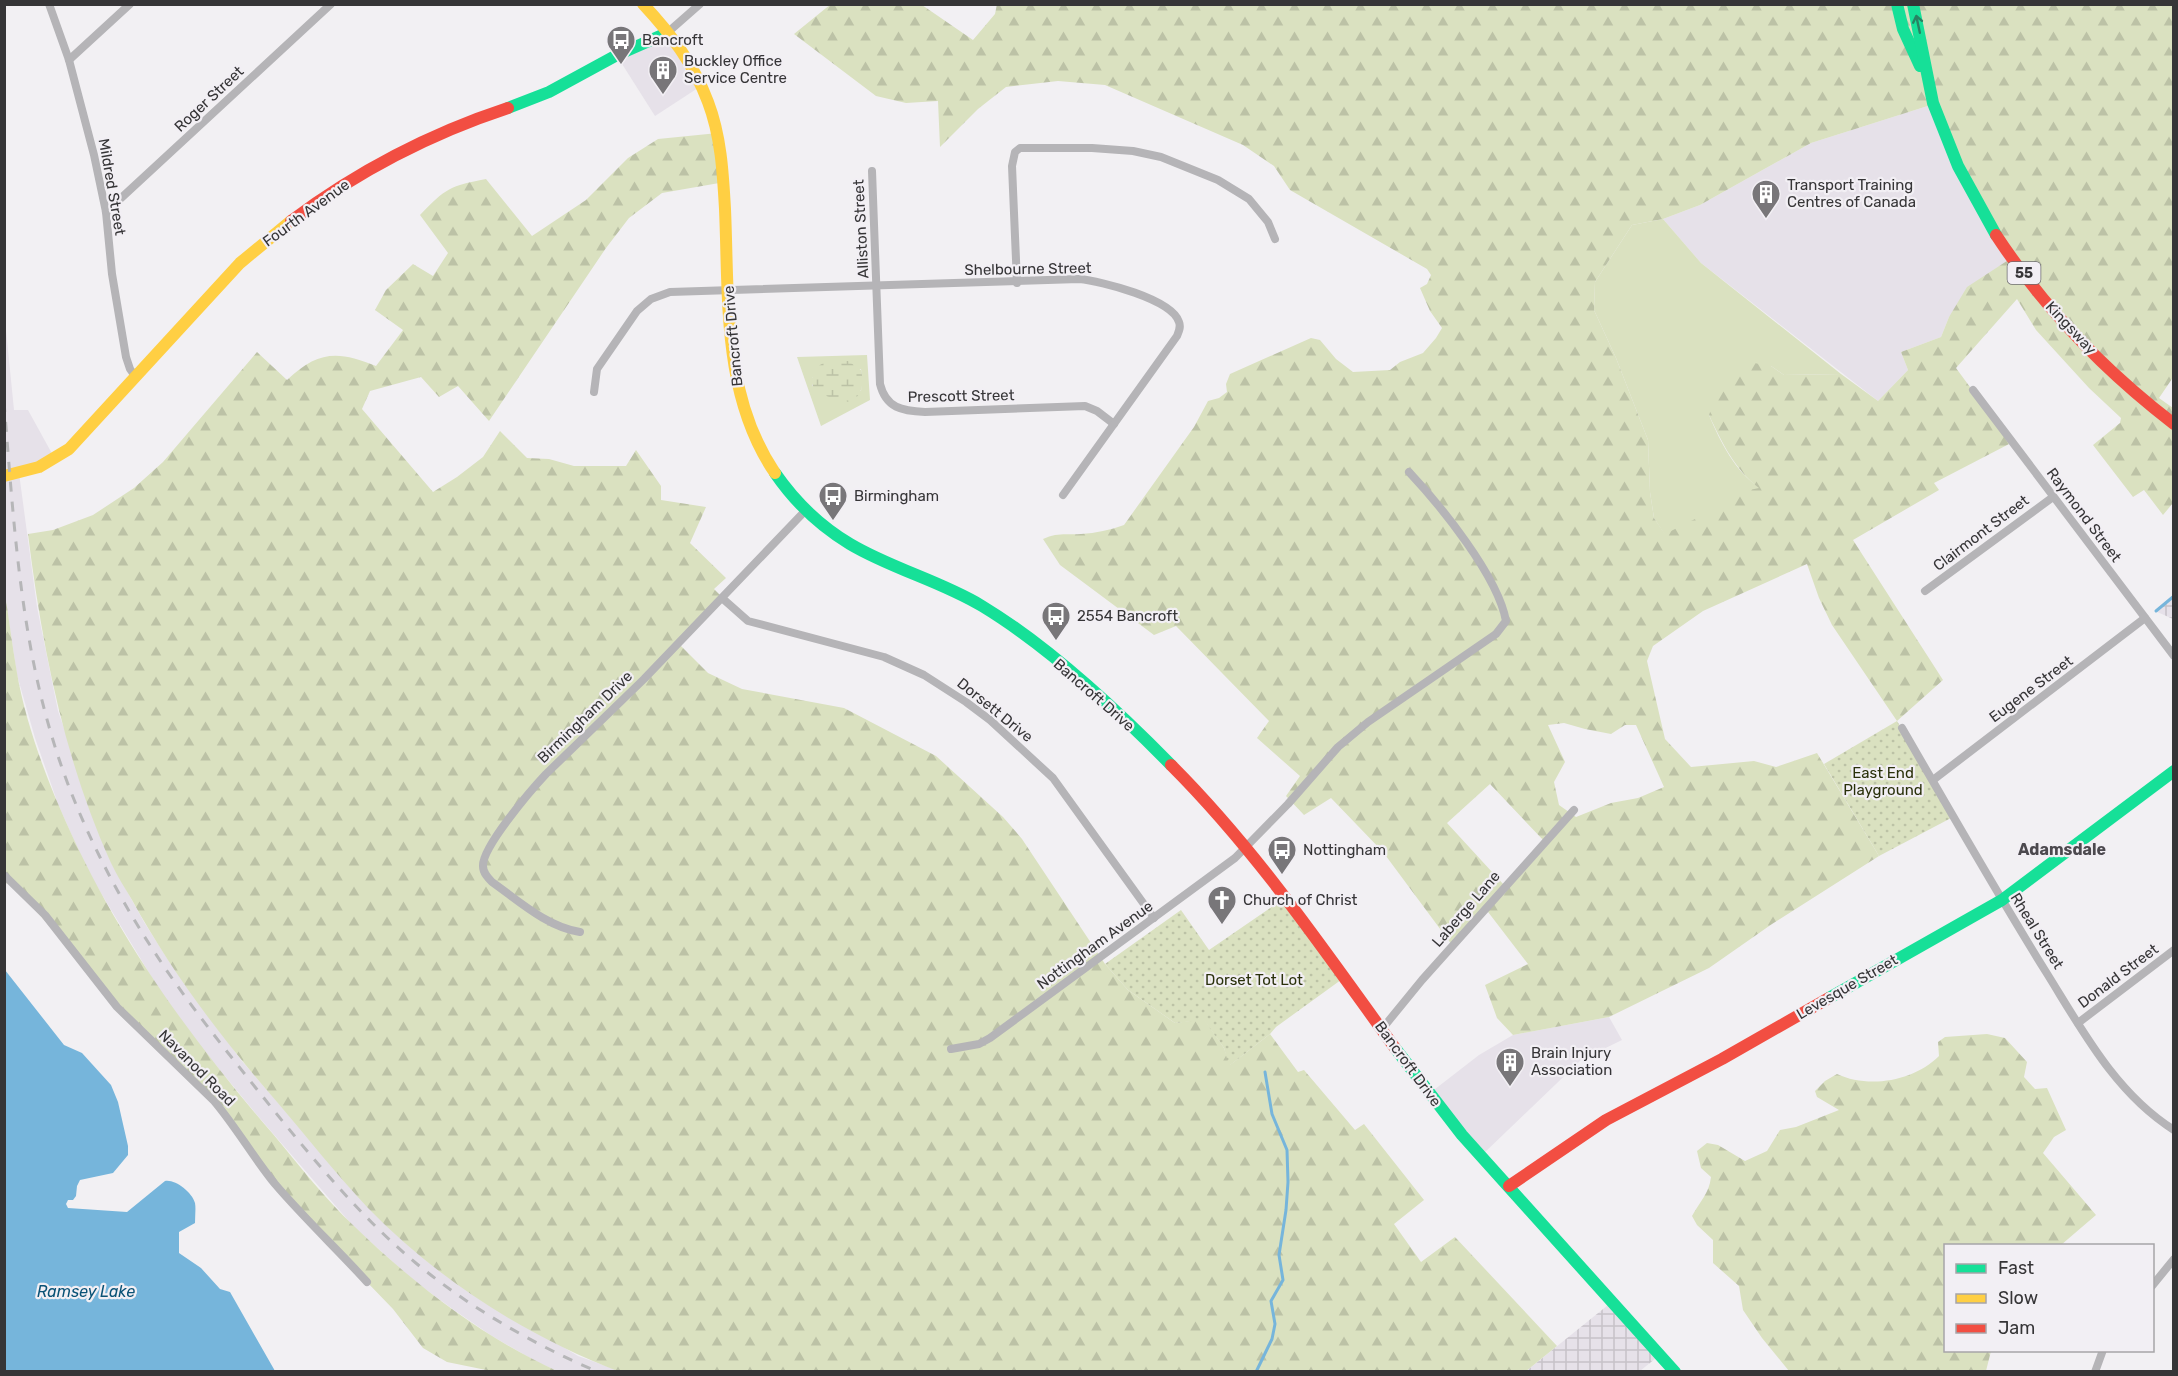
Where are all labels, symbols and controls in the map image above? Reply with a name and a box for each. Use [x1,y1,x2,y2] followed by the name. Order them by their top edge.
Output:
[1911,15,1923,34] one-way arrow
[605,24,637,66] bus stop icon: Bancroft
[642,31,704,49] place label: Bancroft
[684,52,787,87] place label: Buckley Office Service Centre
[647,54,679,96] building icon: Buckley Office Service Centre
[171,62,247,136] street label: Roger Street
[95,137,129,237] street label: Mildred Street
[259,176,353,250] street label: Fourth Avenue
[1787,176,1916,211] place label: Transport Training Centres of Canada
[1750,178,1782,220] building icon: Transport Training Centres of Canada
[849,179,873,279] street label: Alliston Street
[964,259,1092,279] street label: Shelbourne Street
[2008,262,2040,284] road number: 55
[720,285,746,387] street label: Bancroft Drive
[2042,298,2100,358] street label: Kingsway
[907,386,1015,406] street label: Prescott Street
[2043,464,2125,566] street label: Raymond Street
[817,480,849,522] bus stop icon: Birmingham
[854,487,939,505] place label: Birmingham
[1930,491,2032,575] street label: Clairmont Street
[1040,600,1072,642] bus stop icon: 2554 Bancroft
[1077,607,1178,625] place label: 2554 Bancroft
[1986,652,2076,726] street label: Eugene Street
[1050,655,1138,735] street label: Bancroft Drive
[534,667,636,767] street label: Birmingham Drive
[954,674,1036,746] street label: Dorsett Drive
[1843,764,1923,799] park label: East End Playground
[1266,834,1298,876] bus stop icon: Nottingham
[2018,840,2106,859] district label: Adamsdale
[1303,841,1386,859] place label: Nottingham
[1428,867,1504,951] street label: Laberge Lane
[1206,884,1238,926] church icon: Church of Christ
[2006,890,2068,972] street label: Rheal Street
[1243,891,1358,909] place label: Church of Christ
[1034,897,1156,993] street label: Nottingham Avenue
[2074,940,2162,1012] street label: Donald Street
[1793,951,1901,1023] street label: Levesque Street
[1205,971,1303,989] park label: Dorset Tot Lot
[1371,1018,1445,1110] street label: Bancroft Drive
[155,1026,239,1110] street label: Navanod Road
[1531,1044,1612,1079] place label: Brain Injury Association
[1494,1046,1526,1088] building icon: Brain Injury Association
[1944,1244,2154,1352] legend
[1998,1257,2034,1279] text: Fast
[37,1282,135,1301] water label: Ramsey Lake
[1998,1287,2038,1309] text: Slow
[1998,1317,2035,1339] text: Jam

